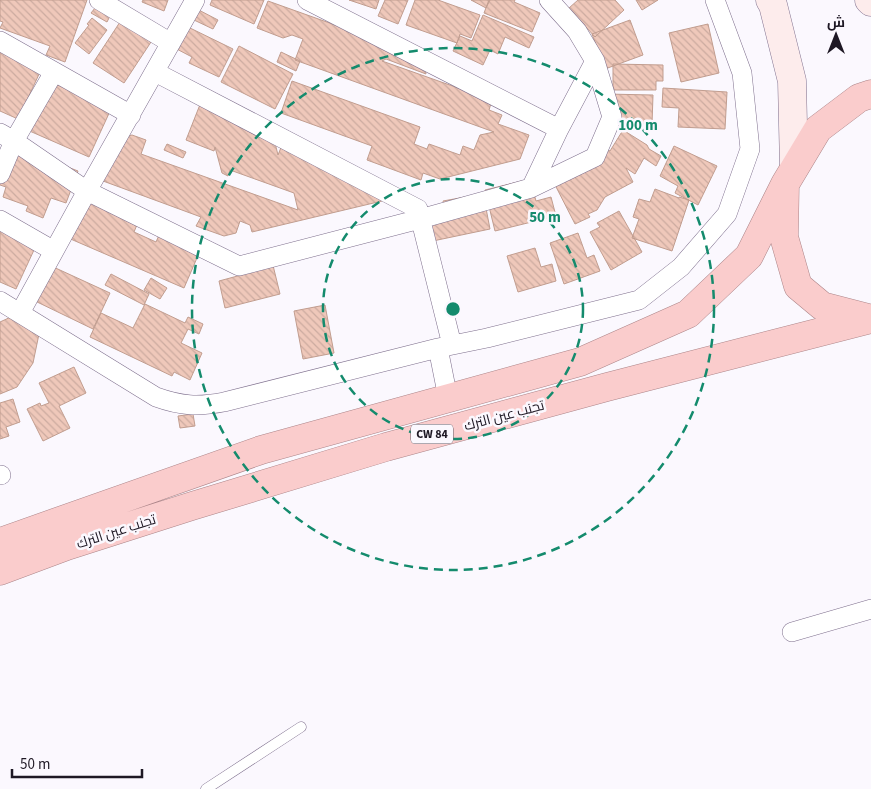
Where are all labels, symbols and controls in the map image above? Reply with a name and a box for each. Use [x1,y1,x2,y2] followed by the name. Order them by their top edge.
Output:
[811,10,861,60] north arrow
[827,13,845,33] text: ش
[618,115,658,136] text: 100 m
[529,207,561,228] text: 50 m
[444,300,462,318] centre of rings
[462,396,547,436] street label: تجنب عين الترك
[411,424,453,444] road number: CW 84
[74,510,159,554] street label: تجنب عين الترك
[12,746,142,778] scale bar
[20,754,50,775] text: 50 m

